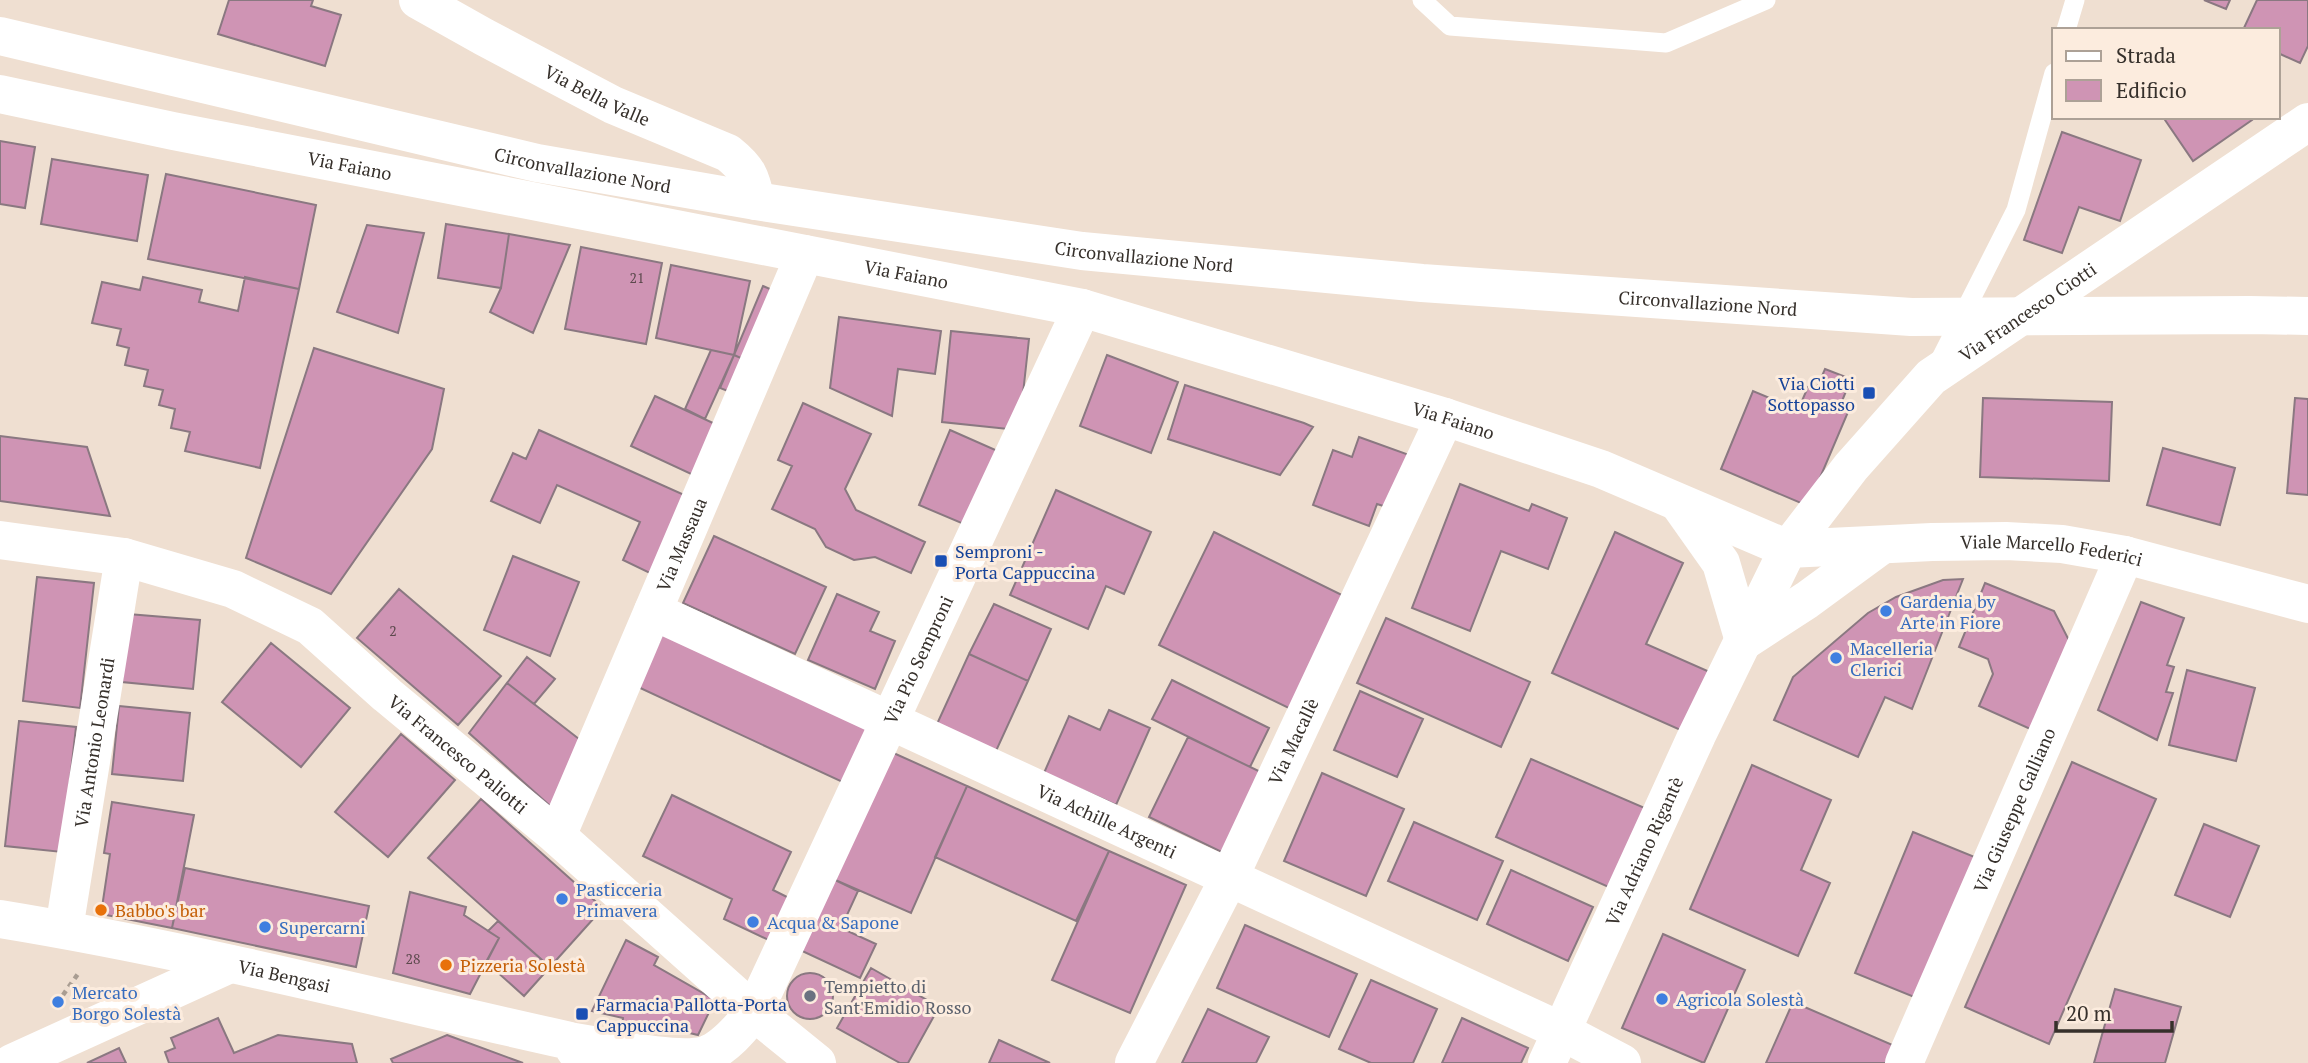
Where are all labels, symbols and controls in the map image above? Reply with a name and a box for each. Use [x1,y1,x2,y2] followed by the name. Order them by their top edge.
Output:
[2052,28,2280,119] legend
[2116,41,2176,69] text: Strada
[540,59,654,131] street label: Via Bella Valle
[2116,76,2187,104] text: Edificio
[492,141,673,198] street label: Circonvallazione Nord
[306,145,394,185] street label: Via Faiano
[1053,235,1234,277] street label: Circonvallazione Nord
[862,254,950,294] street label: Via Faiano
[1954,257,2101,367] street label: Via Francesco Ciotti
[630,268,644,287] house number: 21
[1618,285,1798,321] street label: Circonvallazione Nord
[1767,371,1855,416] place label: Via Ciotti Sottopasso
[1861,385,1877,401] marker: Via Ciotti Sottopasso
[1409,396,1498,445] street label: Via Faiano
[651,494,712,595] street label: Via Massaua
[1960,529,2145,571] street label: Viale Marcello Federici
[955,539,1095,584] place label: Semproni - Porta Cappuccina
[933,553,949,569] marker: Semproni - Porta Cappuccina
[1900,589,2001,634] place label: Gardenia by Arte in Fiore
[878,592,958,728] street label: Via Pio Semproni
[1878,603,1894,619] marker: Gardenia by Arte in Fiore
[389,621,397,640] house number: 2
[1850,636,1933,681] place label: Macelleria Clerici
[1828,650,1844,666] marker: Macelleria Clerici
[69,656,120,829] street label: Via Antonio Leonardi
[383,689,533,819] street label: Via Francesco Paliotti
[1262,694,1324,789] street label: Via Macallè
[1968,724,2061,896] street label: Via Giuseppe Galliano
[1599,773,1688,930] street label: Via Adriano Rigantè
[1033,778,1181,864] street label: Via Achille Argenti
[576,877,662,922] place label: Pasticceria Primavera
[554,891,570,907] marker: Pasticceria Primavera
[115,898,206,922] place label: Babbo's bar
[93,902,109,918] marker: Babbo's bar
[767,910,899,934] place label: Acqua & Sapone
[745,914,761,930] marker: Acqua & Sapone
[279,915,366,939] place label: Supercarni
[257,919,273,935] marker: Supercarni
[406,949,420,968] house number: 28
[460,953,586,977] place label: Pizzeria Solestà
[236,954,333,998] street label: Via Bengasi
[438,957,454,973] marker: Pizzeria Solestà
[824,974,972,1019] place label: Tempietto di Sant'Emidio Rosso
[72,980,181,1025] place label: Mercato Borgo Solestà
[1676,987,1804,1011] place label: Agricola Solestà
[802,988,818,1004] marker: Tempietto di Sant'Emidio Rosso
[2056,990,2172,1034] scale bar
[1654,991,1670,1007] marker: Agricola Solestà
[596,992,787,1037] place label: Farmacia Pallotta-Porta Cappuccina
[50,994,66,1010] marker: Mercato Borgo Solestà
[2066,999,2112,1027] text: 20 m
[574,1006,590,1022] marker: Farmacia Pallotta-Porta Cappuccina

